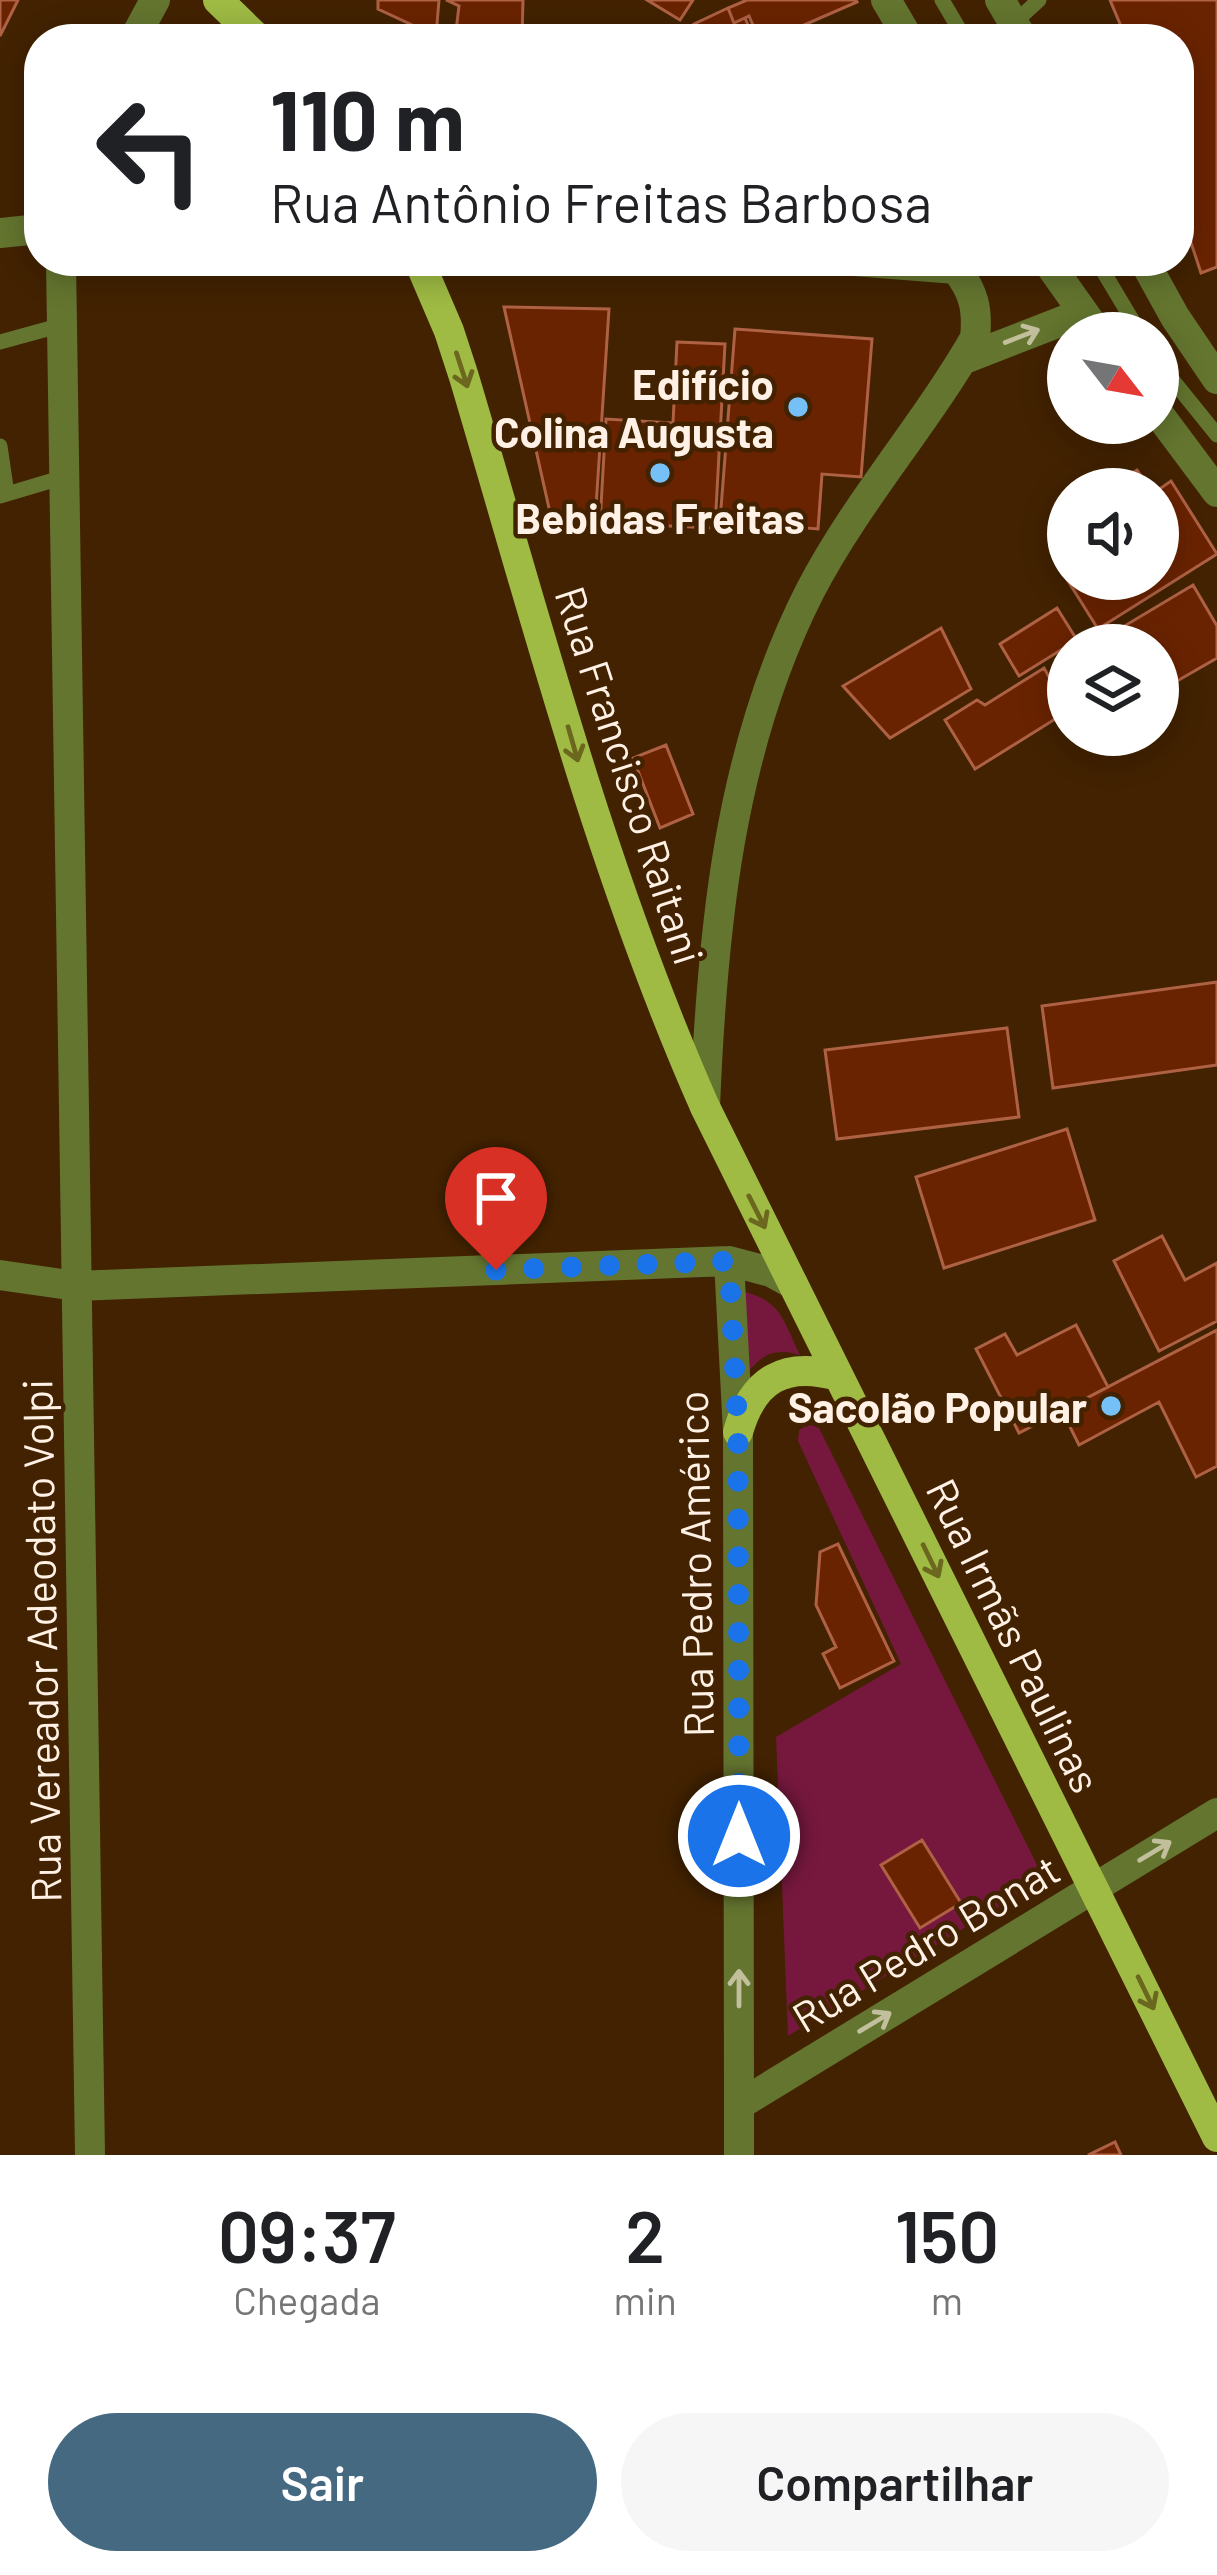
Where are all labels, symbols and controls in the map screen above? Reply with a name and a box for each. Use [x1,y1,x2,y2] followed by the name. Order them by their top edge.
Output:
[270,67,465,168] text: 110 m
[72,72,228,228] icon: left
[270,169,932,234] text: Rua Antônio Freitas Barbosa
[1047,312,1179,444] north arrow
[1047,312,1179,756] map controls
[1003,324,1040,346] one-way arrow
[452,350,474,388] one-way arrow
[494,358,774,457] place label: Edifício Colina Augusta
[785,394,811,420] marker: Edifício Colina Augusta
[647,460,673,486] marker: Bebidas Freitas
[1047,468,1179,600] button: sound
[515,492,805,542] place label: Bebidas Freitas
[546,580,716,970] street label: Rua Francisco Raitani
[1047,624,1179,756] button: layers
[563,724,585,762] one-way arrow
[445,1147,547,1270] pin
[463,1165,529,1231] icon: arrive
[747,1194,770,1229] one-way arrow
[10,1379,71,1903] street label: Rua Vereador Adeodato Volpi
[788,1381,1087,1431] place label: Sacolão Popular
[666,1390,722,1738] street label: Rua Pedro Américo
[1098,1393,1124,1419] marker: Sacolão Popular
[917,1470,1113,1800] street label: Rua Irmãs Paulinas
[921,1542,943,1578] one-way arrow
[676,1773,802,1899] position arrow
[1137,1839,1171,1863] one-way arrow
[783,1843,1067,2041] street label: Rua Pedro Bonat
[728,1969,750,2008] one-way arrow
[1135,1975,1158,2011] one-way arrow
[857,2010,891,2034] one-way arrow
[218,2191,396,2277] text: 09:37
[625,2191,665,2277] text: 2
[895,2191,999,2277] text: 150
[233,2276,380,2323] text: Chegada
[614,2276,677,2323] text: min
[931,2276,963,2323] text: m
[48,2413,597,2551] button: Sair
[621,2413,1169,2551] button: Compartilhar

